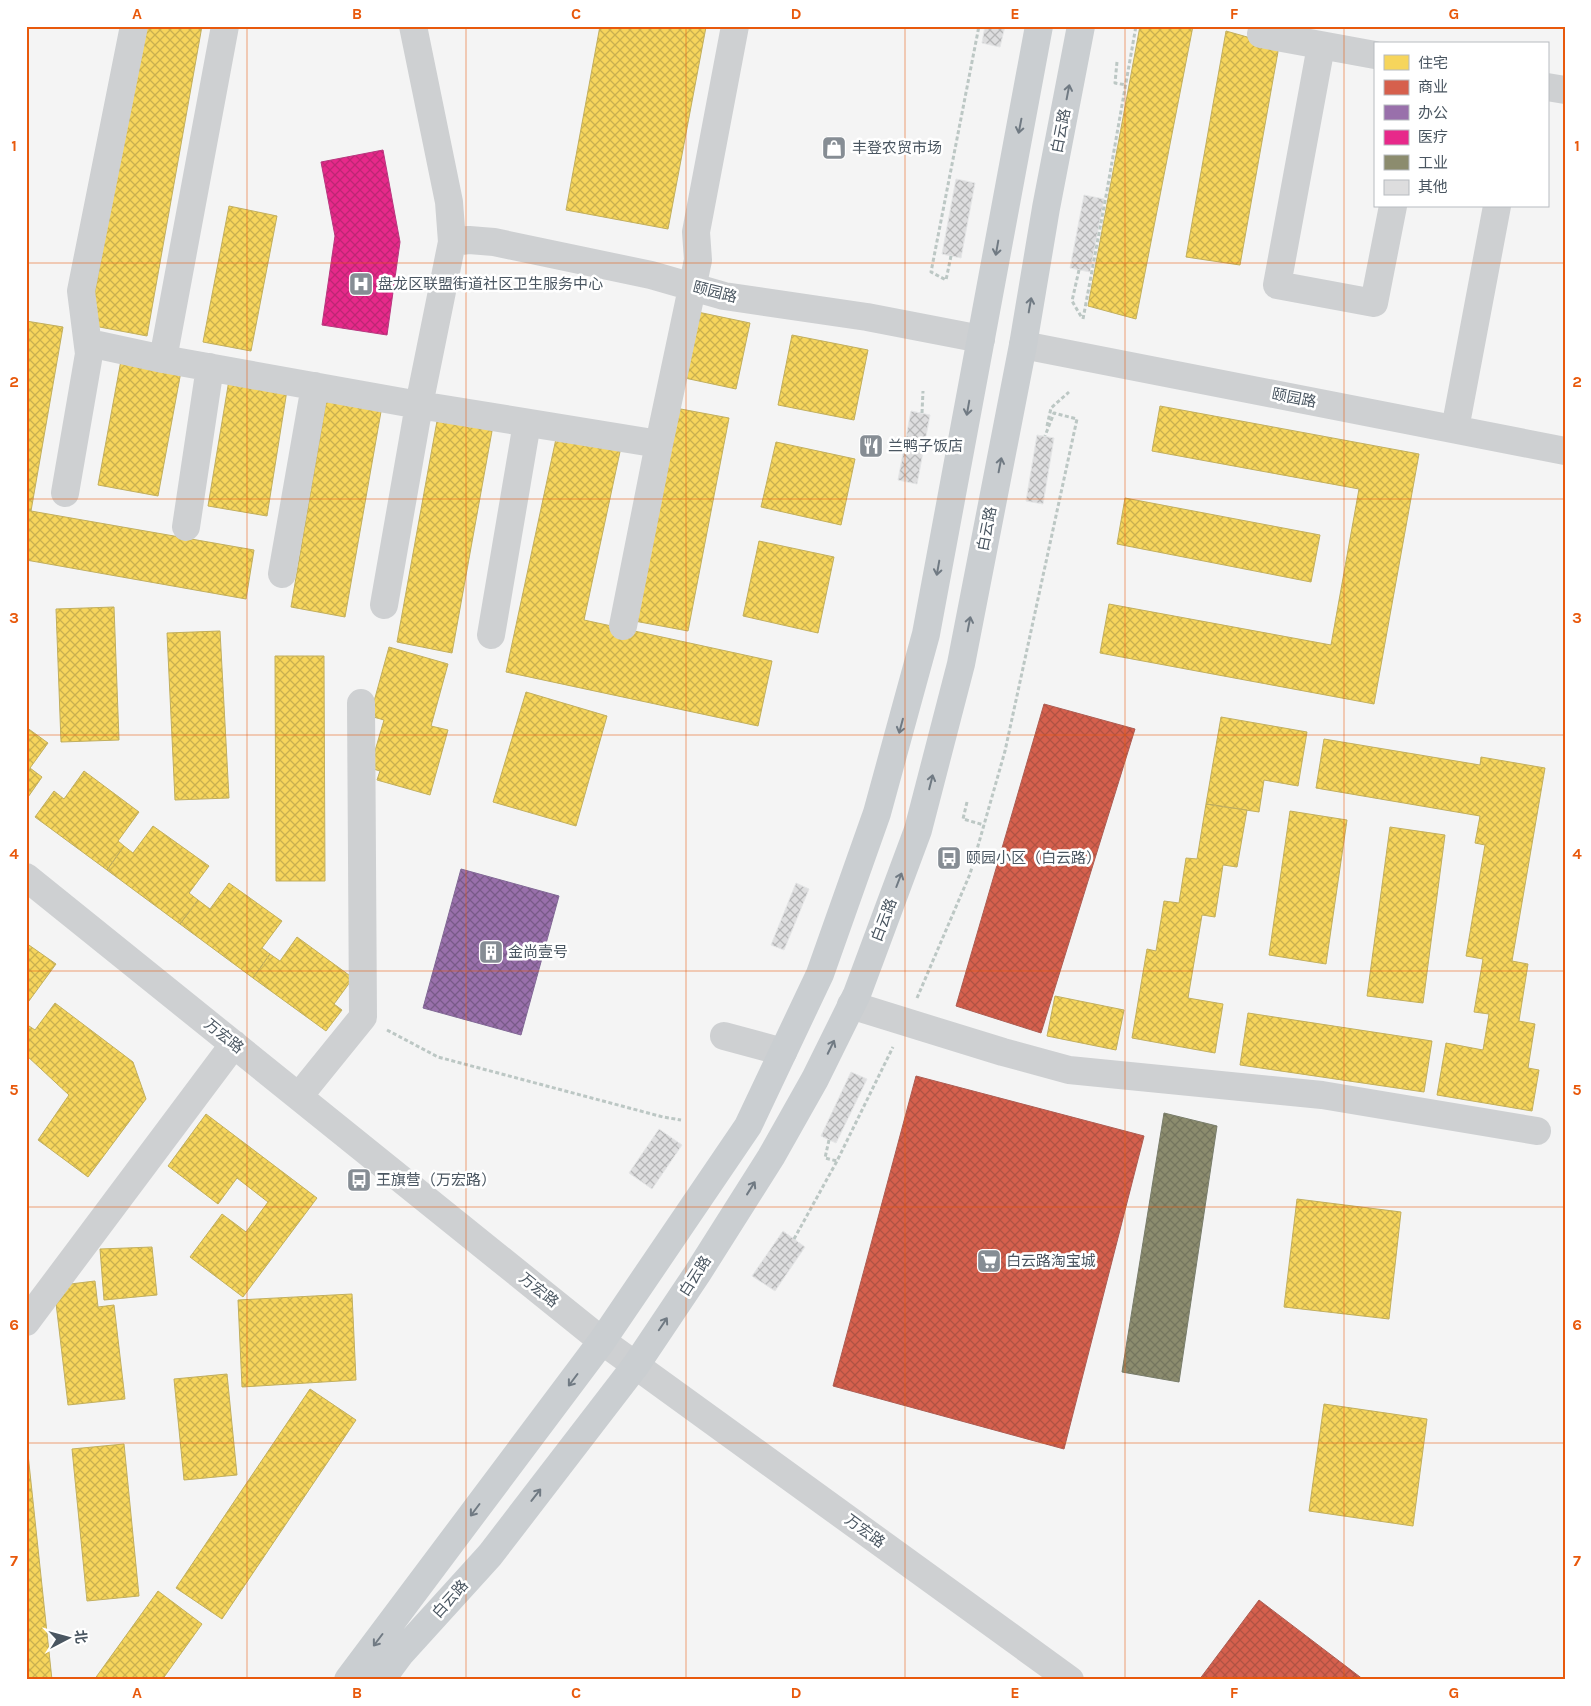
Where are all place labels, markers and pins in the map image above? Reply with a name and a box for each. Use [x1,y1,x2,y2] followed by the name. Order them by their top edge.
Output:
[821,135,847,161] shop icon: 丰登农贸市场
[852,139,942,157] place label: 丰登农贸市场
[348,271,374,297] hospital icon: 盘龙区联盟街道社区卫生服务中心
[378,275,603,293] place label: 盘龙区联盟街道社区卫生服务中心
[858,433,884,459] restaurant icon: 兰鸭子饭店
[888,437,963,455] place label: 兰鸭子饭店
[936,845,962,871] bus stop icon: 颐园小区（白云路）
[966,849,1101,867] place label: 颐园小区（白云路）
[478,939,504,965] building icon: 金尚壹号
[508,943,568,961] place label: 金尚壹号
[346,1167,372,1193] bus stop icon: 王旗营（万宏路）
[376,1171,496,1189] place label: 王旗营（万宏路）
[976,1248,1002,1274] supermarket icon: 白云路淘宝城
[1006,1252,1096,1270] place label: 白云路淘宝城

